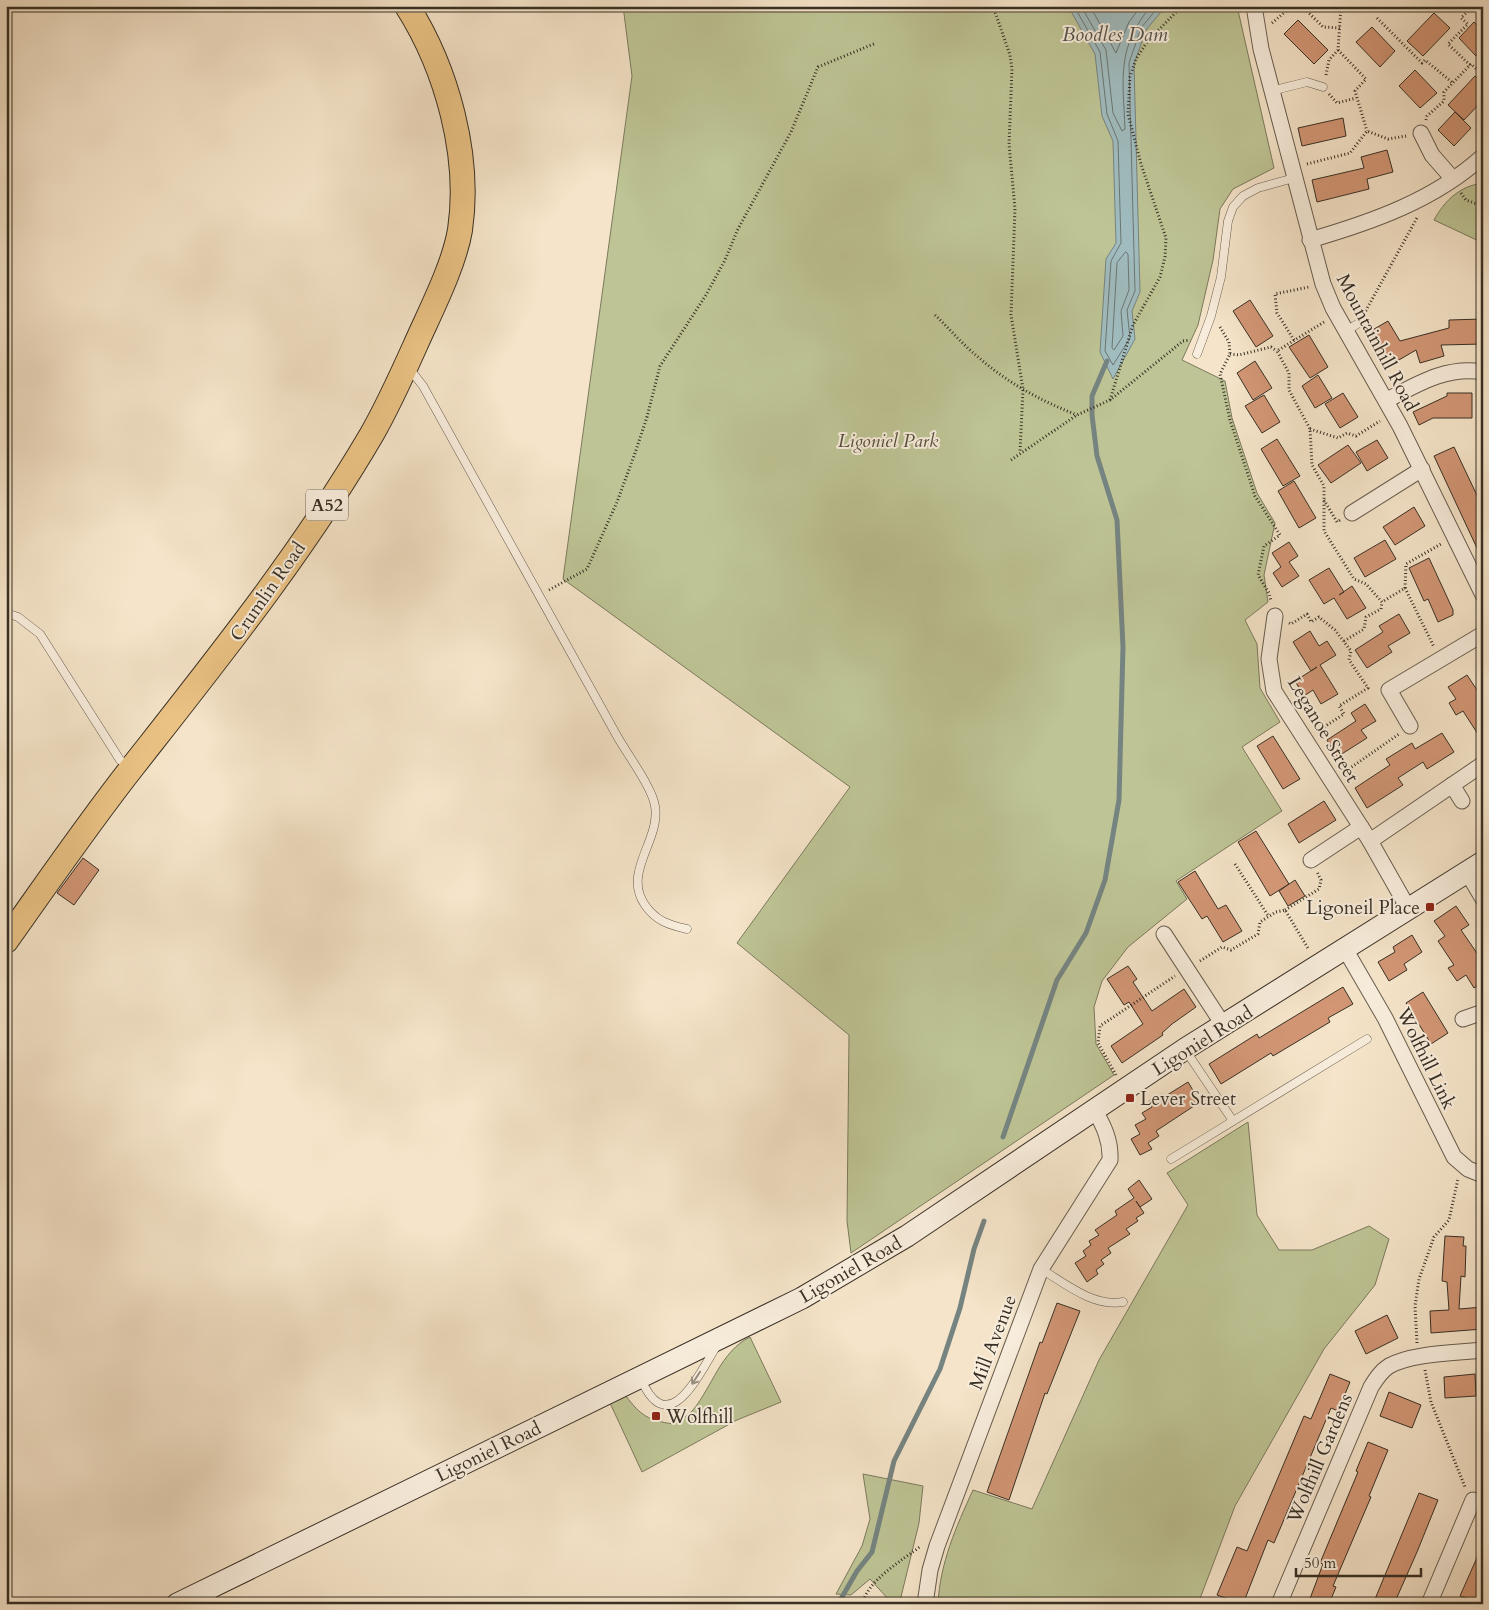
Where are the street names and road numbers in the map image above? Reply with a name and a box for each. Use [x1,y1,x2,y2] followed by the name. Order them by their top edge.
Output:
[1330,269,1424,416] street label: Mountainhill Road
[306,490,348,520] road number: A52
[224,537,312,646] street label: Crumlin Road
[1281,672,1365,787] street label: Leganoe Street
[1147,1000,1258,1082] street label: Ligoniel Road
[1390,1002,1462,1114] street label: Wolfhill Link
[795,1230,906,1310] street label: Ligoniel Road
[963,1291,1023,1394] street label: Mill Avenue
[1281,1390,1359,1528] street label: Wolfhill Gardens
[431,1415,545,1489] street label: Ligoniel Road

